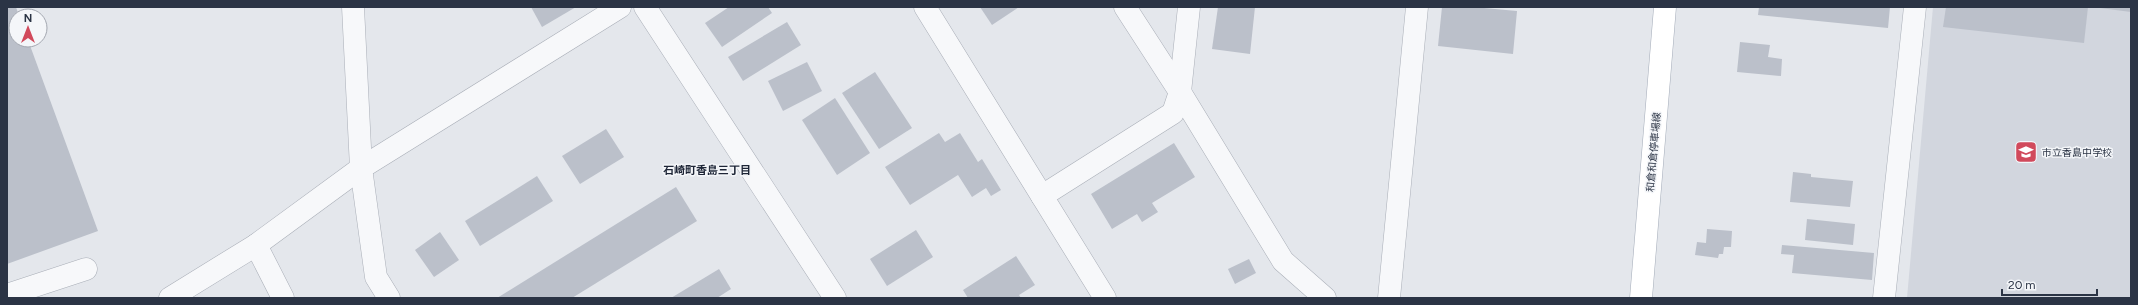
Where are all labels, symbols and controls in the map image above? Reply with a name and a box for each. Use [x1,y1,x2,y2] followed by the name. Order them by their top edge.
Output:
[8,8,48,48] north arrow
[24,12,32,25] text: N
[1644,112,1663,192] street label: 和倉和倉停車場線
[2013,139,2039,165] school or university icon: 市立香島中学校
[2042,146,2112,159] place label: 市立香島中学校
[663,164,751,177] district label: 石崎町香島三丁目
[2002,271,2097,297] scale bar
[2008,278,2036,292] text: 20 m

